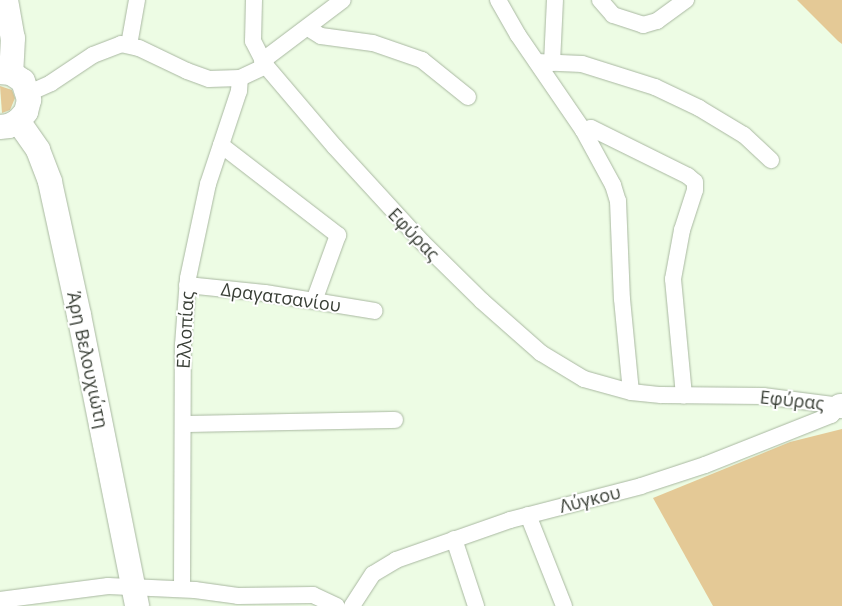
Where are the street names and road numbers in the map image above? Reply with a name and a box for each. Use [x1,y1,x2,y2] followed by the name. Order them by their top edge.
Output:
[384,203,444,265] street label: Εφύρας
[220,278,342,316] street label: Δραγατσανίου
[63,290,113,430] street label: Άρη Βελουχιώτη
[172,291,198,369] street label: Ελλοπίας
[759,386,825,414] street label: Εφύρας
[557,481,623,517] street label: Λύγκου

